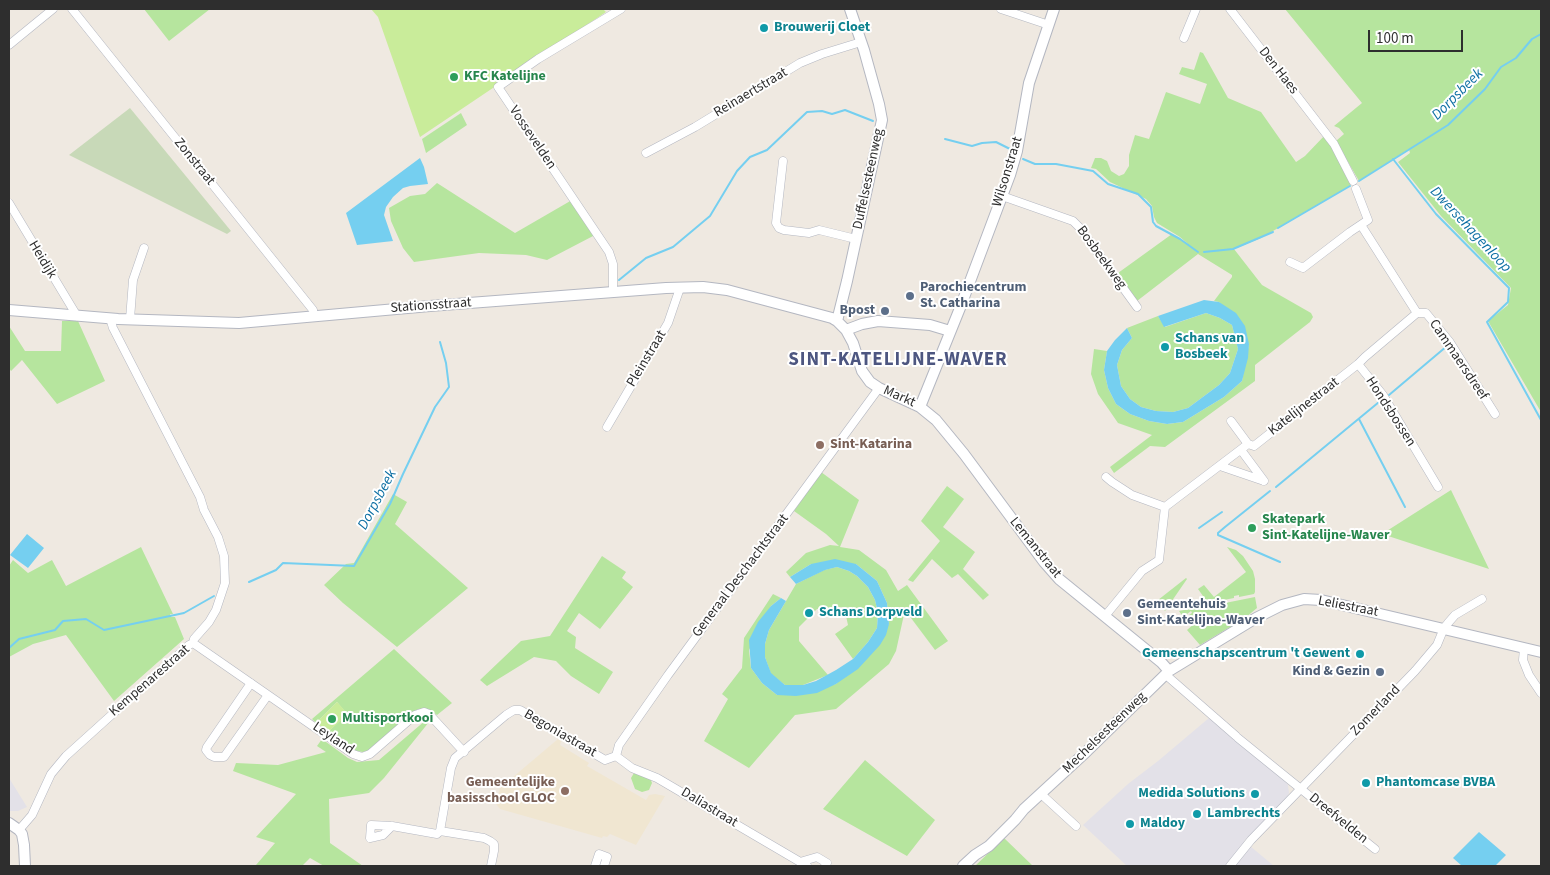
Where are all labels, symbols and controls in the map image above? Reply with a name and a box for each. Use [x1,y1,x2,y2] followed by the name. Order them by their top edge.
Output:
[774,20,870,36] place label: Brouwerij Cloet
[1370,20,1465,52] scale bar
[758,22,770,34] marker: Brouwerij Cloet
[1376,28,1414,49] text: 100 m
[1254,44,1302,98] street label: Den Haes
[711,64,791,122] street label: Reinaertstraat
[1429,66,1487,124] water label: Dorpsbeek
[464,69,546,85] place label: KFC Katelijne
[448,71,460,83] marker: KFC Katelijne
[505,103,559,173] street label: Vossevelden
[850,127,888,231] street label: Duffelsesteenweg
[170,135,218,189] street label: Zonstraat
[989,135,1027,209] street label: Wilsonstraat
[1426,183,1514,277] water label: Dwersehagenloop
[1072,223,1130,293] street label: Bosbeekweg
[24,238,60,282] street label: Heidijk
[920,280,1026,312] place label: Parochiecentrum St. Catharina
[904,290,916,302] marker: Parochiecentrum St. Catharina
[390,295,472,317] street label: Stationsstraat
[840,303,875,319] place label: Bpost
[879,305,891,317] marker: Bpost
[1425,317,1491,403] street label: Cammaersdreef
[624,328,670,390] street label: Pleinstraat
[1175,331,1244,364] place label: Schans van Bosbeek
[1159,341,1171,353] marker: Schans van Bosbeek
[786,350,1010,372] district label: SINT-KATELIJNE-WAVER
[1265,374,1343,440] street label: Katelijnestraat
[1361,374,1419,450] street label: Hondsbossen
[880,383,918,411] street label: Markt
[830,437,912,453] place label: Sint-Katarina
[814,439,826,451] marker: Sint-Katarina
[355,467,401,533] water label: Dorpsbeek
[689,511,793,641] street label: Generaal Deschachtstraat
[1262,512,1390,544] place label: Skatepark Sint-Katelijne-Waver
[1005,514,1065,582] street label: Lemanstraat
[1246,522,1258,534] marker: Skatepark Sint-Katelijne-Waver
[1316,593,1380,621] street label: Leliestraat
[1137,597,1265,630] place label: Gemeentehuis Sint-Katelijne-Waver
[819,605,922,621] place label: Schans Dorpveld
[803,607,815,619] marker: Schans Dorpveld
[1121,607,1133,619] marker: Gemeentehuis Sint-Katelijne-Waver
[106,641,194,721] street label: Kempenarestraat
[1142,646,1350,662] place label: Gemeenschapscentrum 't Gewent
[1354,648,1366,660] marker: Gemeenschapscentrum 't Gewent
[1292,664,1370,680] place label: Kind & Gezin
[1374,666,1386,678] marker: Kind & Gezin
[1348,682,1404,740] street label: Zomerland
[1060,689,1150,777] street label: Mechelsesteenweg
[521,706,599,762] street label: Begoniastraat
[342,711,433,727] place label: Multisportkooi
[326,713,338,725] marker: Multisportkooi
[309,719,357,759] street label: Leyland
[447,775,555,808] place label: Gemeentelijke basisschool GLOC
[1376,775,1495,791] place label: Phantomcase BVBA
[1360,777,1372,789] marker: Phantomcase BVBA
[559,785,571,797] marker: Gemeentelijke basisschool GLOC
[678,785,740,831] street label: Daliastraat
[1138,786,1245,802] place label: Medida Solutions
[1249,788,1261,800] marker: Medida Solutions
[1305,790,1371,848] street label: Dreefvelden
[1207,806,1280,822] place label: Lambrechts
[1191,808,1203,820] marker: Lambrechts
[1140,816,1185,832] place label: Maldoy
[1124,818,1136,830] marker: Maldoy

